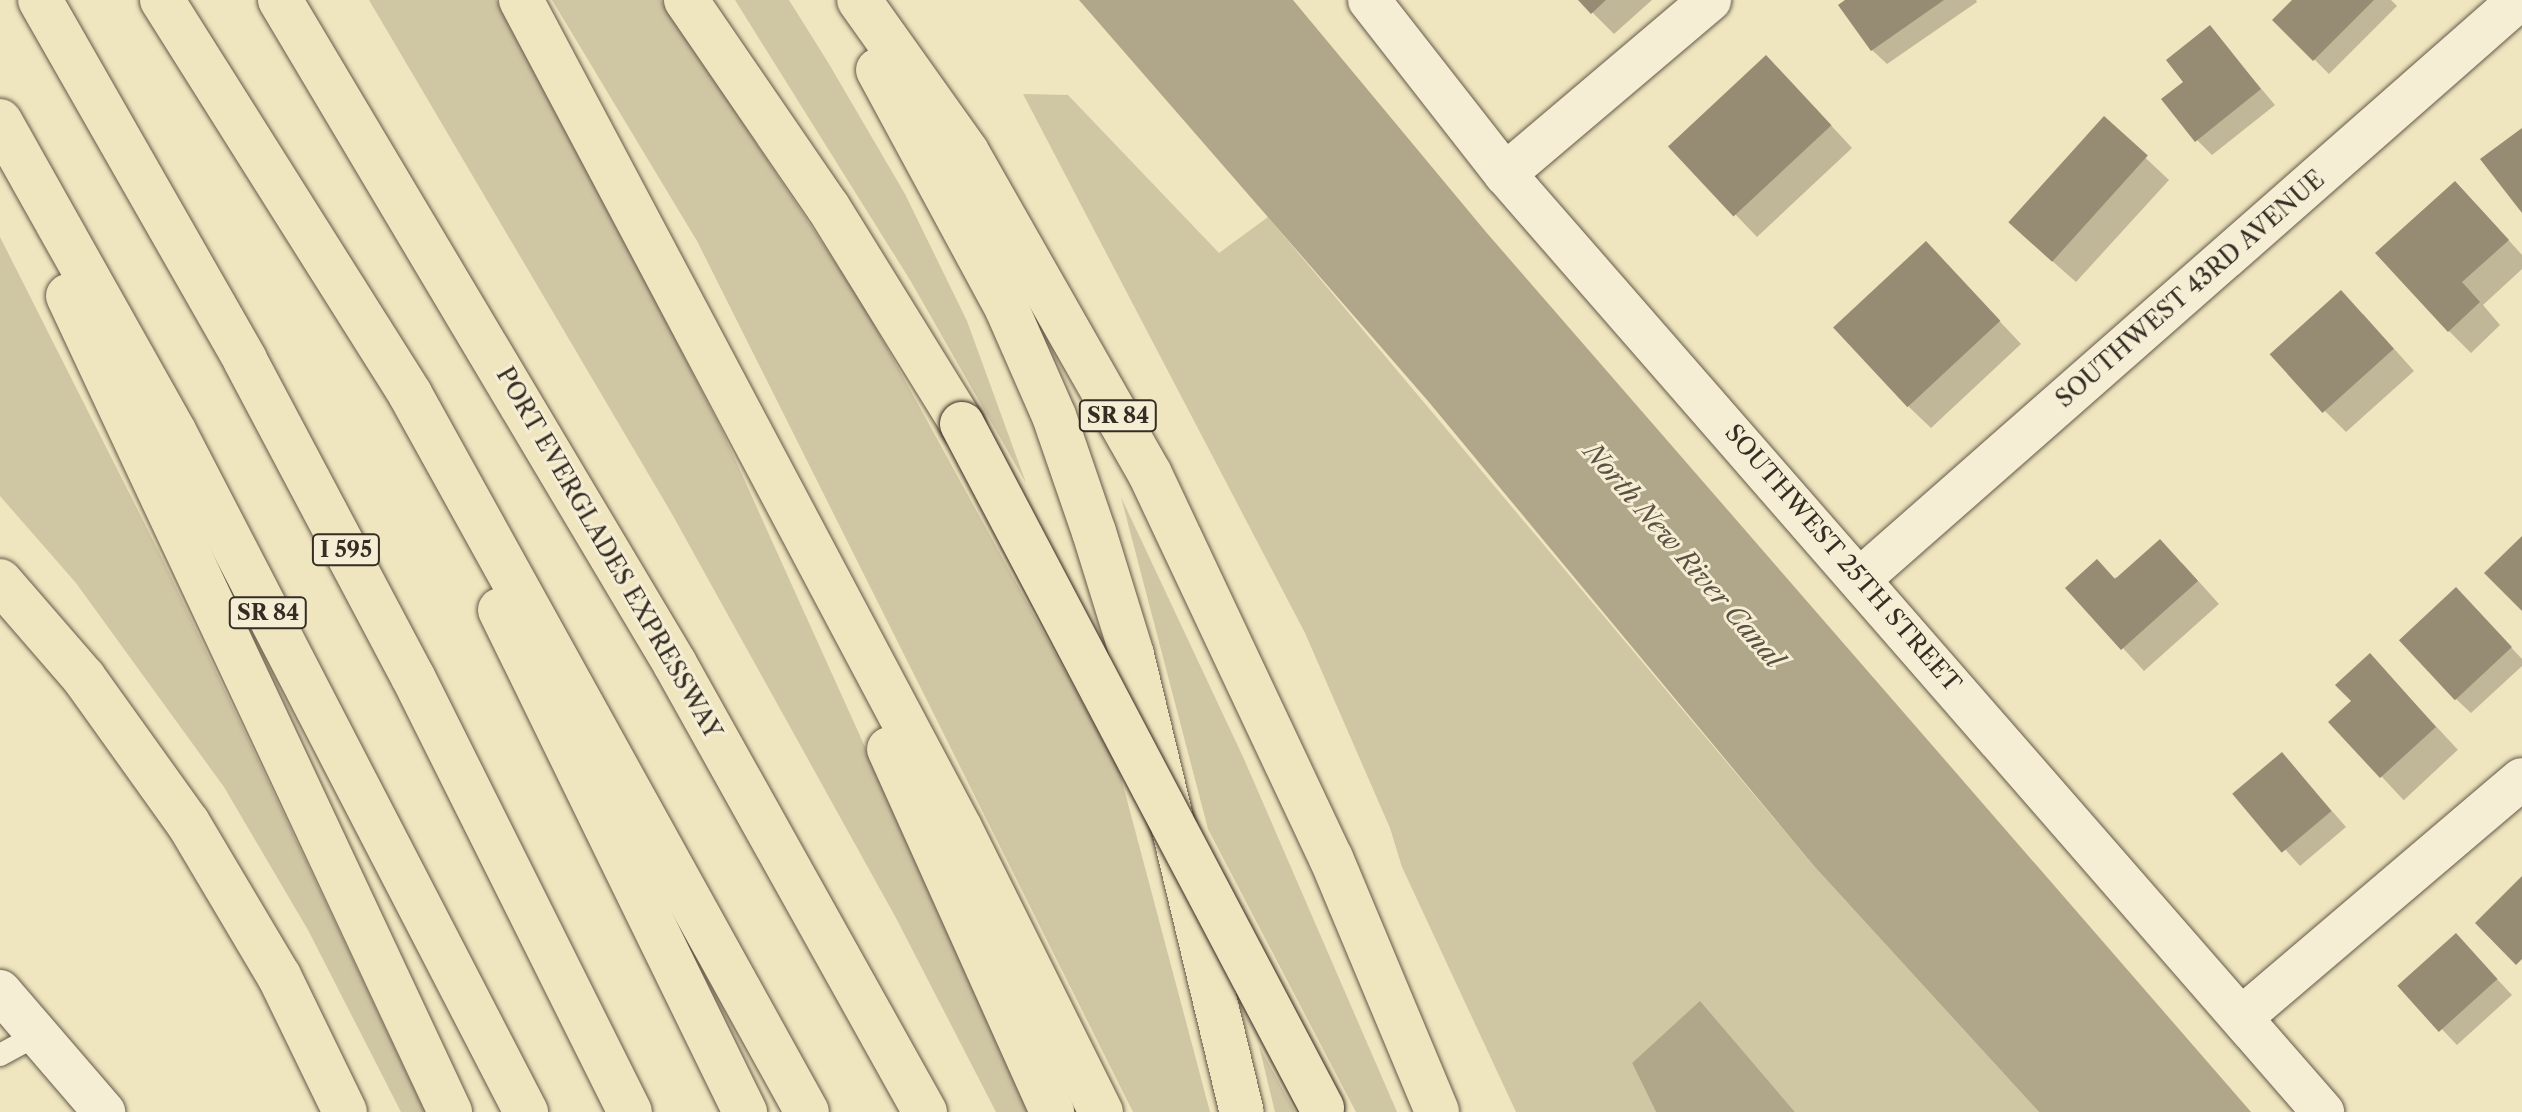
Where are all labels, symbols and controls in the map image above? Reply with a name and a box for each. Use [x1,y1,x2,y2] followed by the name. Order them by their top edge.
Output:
[2049,164,2331,414] street label: SOUTHWEST 43RD AVENUE
[490,362,728,744] street label: PORT EVERGLADES EXPRESSWAY
[1078,398,1158,434] road number: SR 84
[1719,418,1967,698] street label: SOUTHWEST 25TH STREET
[1577,437,1789,675] water label: North New River Canal
[310,532,382,568] road number: I 595
[228,595,308,631] road number: SR 84

